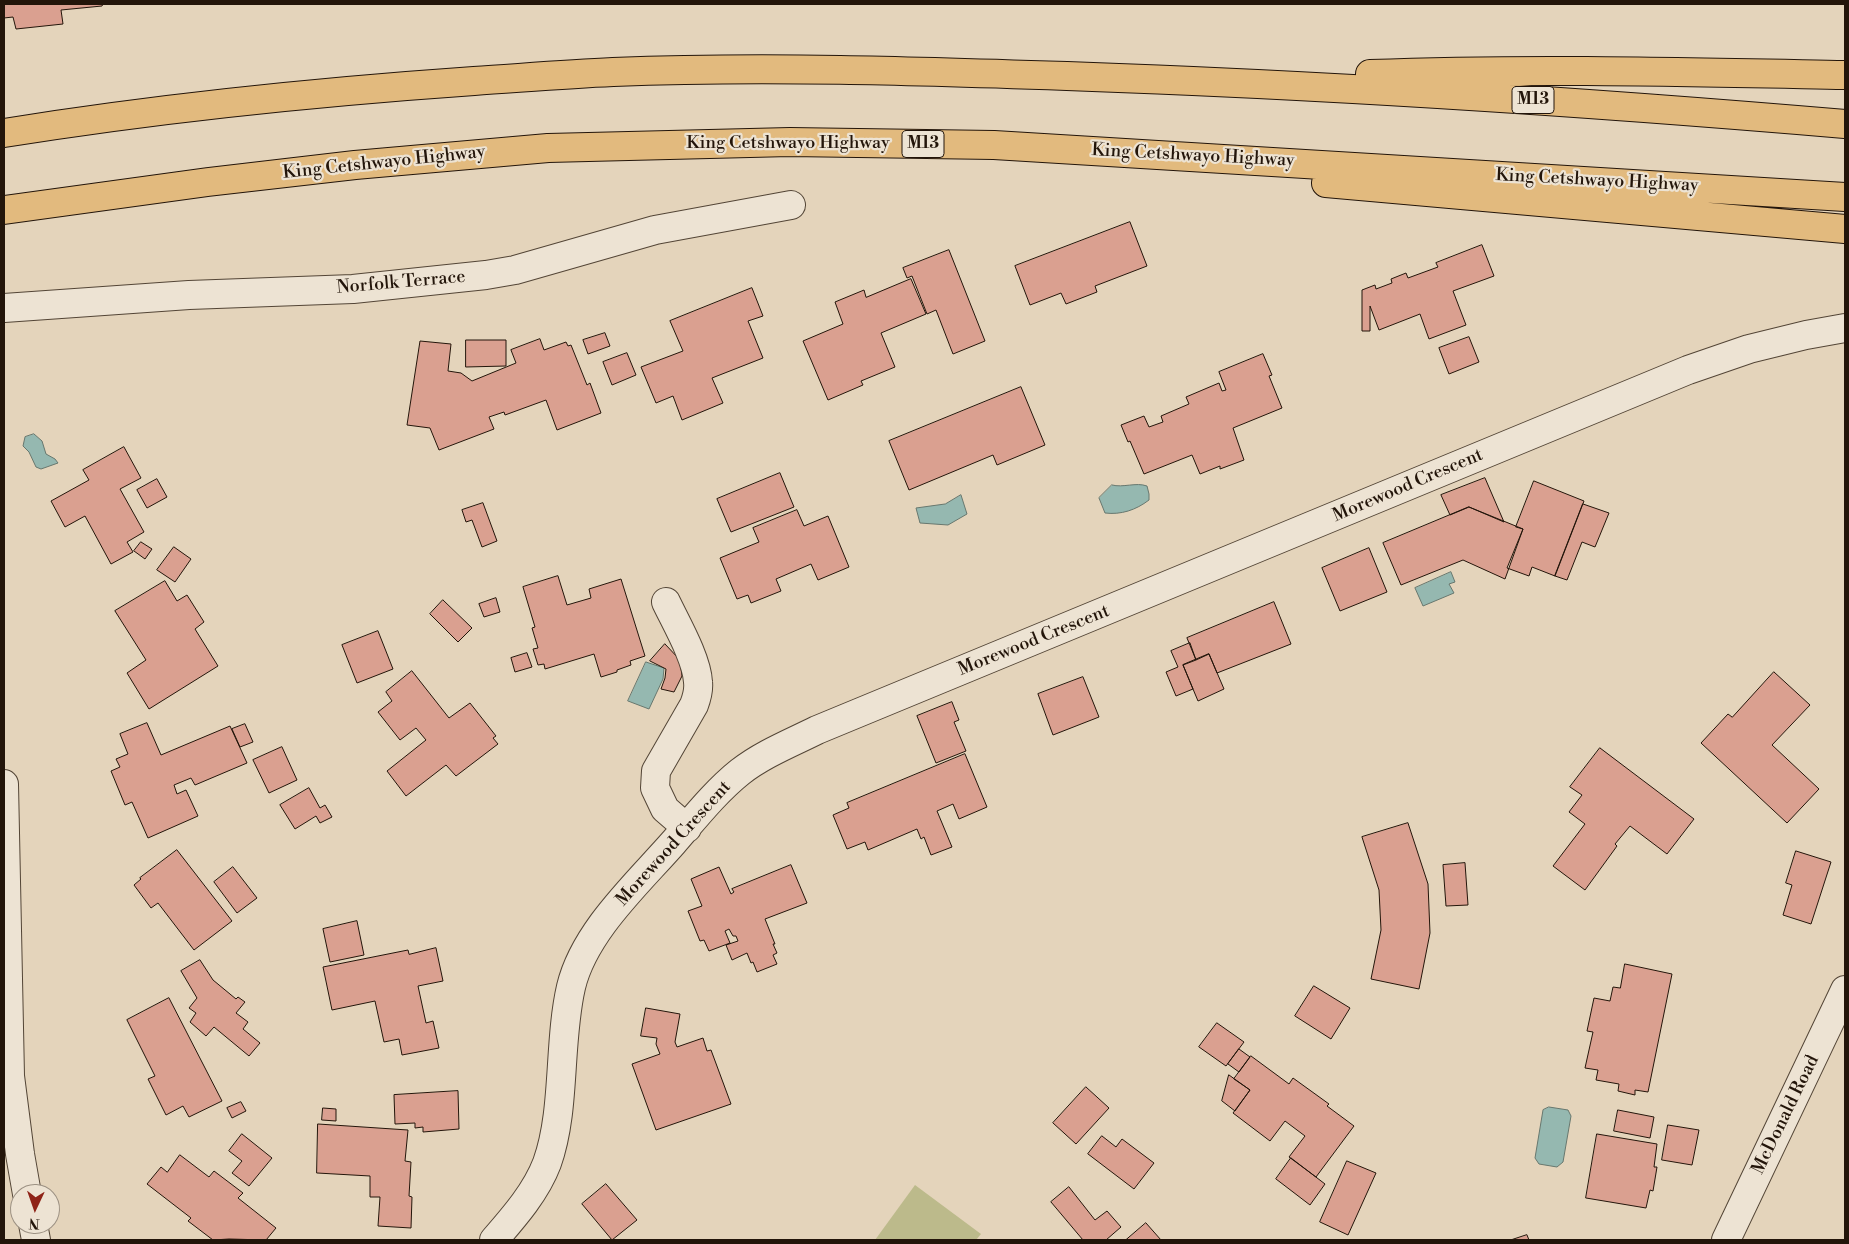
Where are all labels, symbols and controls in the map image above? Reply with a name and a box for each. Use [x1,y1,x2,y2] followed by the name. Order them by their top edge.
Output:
[1512,86,1554,114] road number: M13
[902,130,944,158] road number: M13
[686,133,890,155] street label: King Cetshwayo Highway
[1091,140,1295,172] street label: King Cetshwayo Highway
[282,142,486,184] street label: King Cetshwayo Highway
[1495,165,1699,197] street label: King Cetshwayo Highway
[336,267,466,299] street label: Norfolk Terrace
[1330,445,1486,527] street label: Morewood Crescent
[955,601,1113,681] street label: Morewood Crescent
[612,777,736,911] street label: Morewood Crescent
[1748,1052,1824,1178] street label: McDonald Road
[10,1184,60,1234] north arrow
[28,1214,40,1232] text: N

